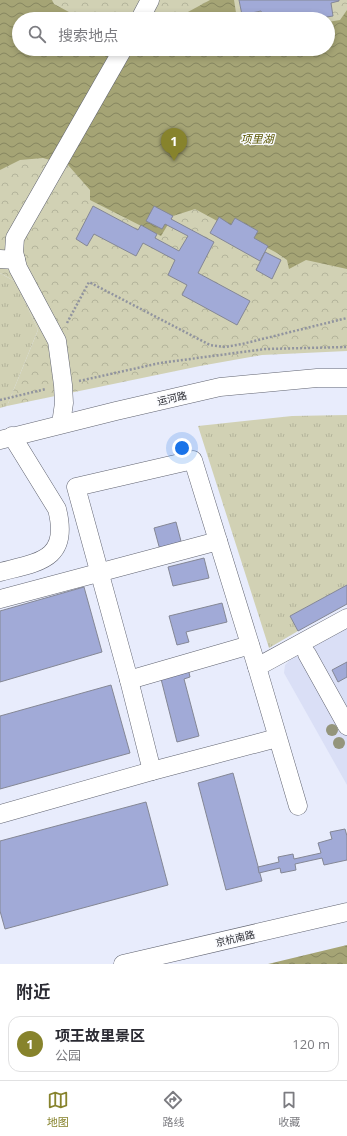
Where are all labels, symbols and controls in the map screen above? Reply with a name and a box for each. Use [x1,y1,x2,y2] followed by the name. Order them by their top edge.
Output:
[12,12,335,56] search box
[26,23,48,45] icon: search
[58,25,118,45] text: 搜索地点
[161,128,187,161] pin: 1
[241,131,275,146] water label: 项里湖
[156,388,188,408] street label: 运河路
[172,438,192,458] your location
[214,927,256,949] street label: 京杭南路
[16,980,50,1003] text: 附近
[55,1025,145,1045] text: 项王故里景区
[26,1035,34,1053] text: 1
[292,1035,330,1053] text: 120 m
[55,1046,81,1064] text: 公园
[47,1089,69,1129] tab: 地图
[162,1089,184,1129] tab: 路线
[278,1089,300,1129] tab: 收藏

